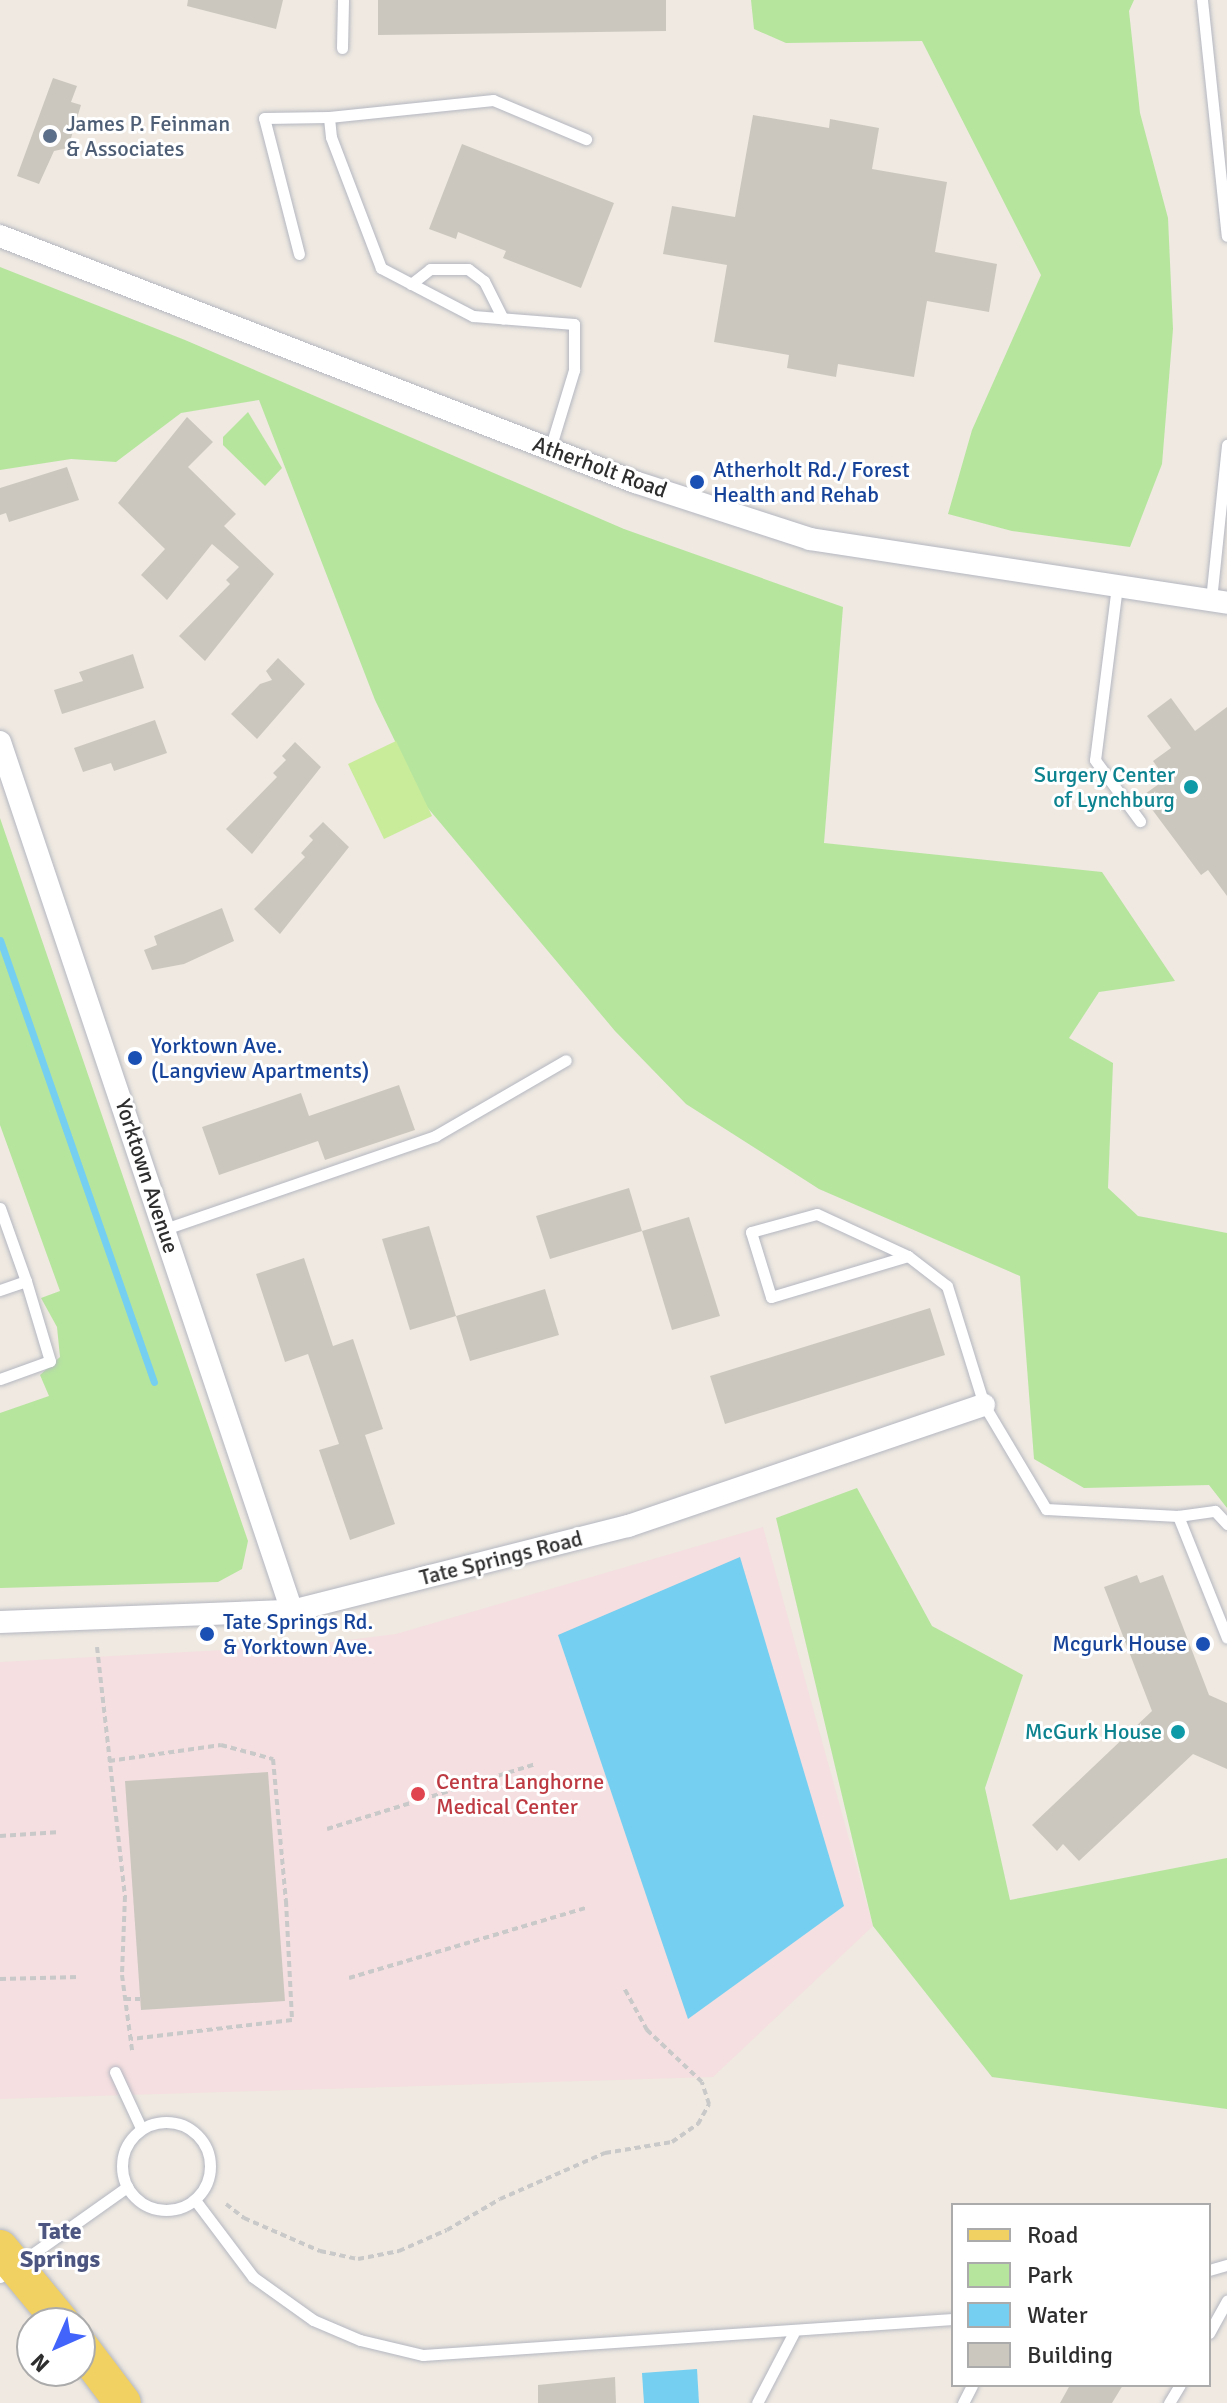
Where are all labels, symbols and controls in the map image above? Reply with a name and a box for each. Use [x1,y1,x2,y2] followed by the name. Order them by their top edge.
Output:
[66,110,230,162] place label: James P. Feinman & Associates
[41,127,59,145] marker: James P. Feinman & Associates
[529,430,671,504] street label: Atherholt Road
[713,456,910,508] place label: Atherholt Rd./ Forest Health and Rehab
[688,473,706,491] marker: Atherholt Rd./ Forest Health and Rehab
[1034,761,1175,812] place label: Surgery Center of Lynchburg
[1182,778,1200,796] marker: Surgery Center of Lynchburg
[151,1032,369,1084] place label: Yorktown Ave. (Langview Apartments)
[126,1049,144,1067] marker: Yorktown Ave. (Langview Apartments)
[110,1096,184,1256] street label: Yorktown Avenue
[417,1525,585,1591] street label: Tate Springs Road
[223,1608,373,1660] place label: Tate Springs Rd. & Yorktown Ave.
[198,1625,216,1643] marker: Tate Springs Rd. & Yorktown Ave.
[1052,1631,1187,1657] place label: Mcgurk House
[1194,1635,1212,1653] marker: Mcgurk House
[1025,1719,1162,1745] place label: McGurk House
[1169,1723,1187,1741] marker: McGurk House
[436,1768,604,1820] place label: Centra Langhorne Medical Center
[407,1783,429,1805] marker: Centra Langhorne Medical Center
[951,2203,1211,2387] legend
[20,2218,100,2274] district label: Tate Springs
[1027,2220,1078,2250] text: Road
[1027,2260,1073,2290] text: Park
[1027,2300,1087,2330] text: Water
[16,2307,96,2387] north arrow
[1027,2340,1113,2370] text: Building
[25,2348,55,2378] text: N

